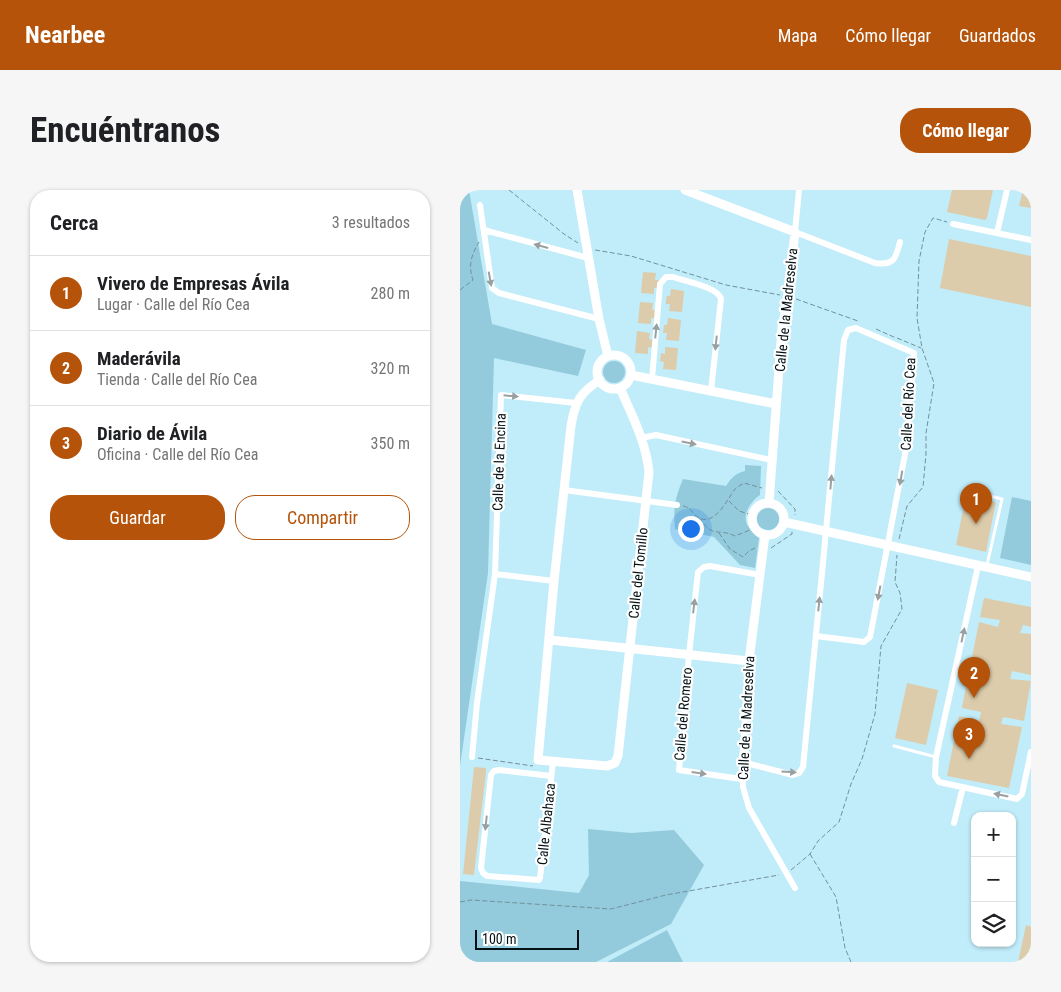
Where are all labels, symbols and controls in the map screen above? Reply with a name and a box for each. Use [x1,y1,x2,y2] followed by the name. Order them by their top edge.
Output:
[25,21,105,49] text: Nearbee
[778,25,817,46] text: Mapa
[845,25,931,46] text: Cómo llegar
[959,25,1036,46] text: Guardados
[900,108,1031,153] button: Cómo llegar
[30,110,221,151] text: Encuéntranos
[50,211,98,235] text: Cerca
[332,213,410,232] text: 3 resultados
[534,241,549,249] one-way arrow
[772,247,800,373] street label: Calle de la Madreselva
[487,271,495,287] one-way arrow
[97,272,290,295] text: Vivero de Empresas Ávila
[62,284,70,303] text: 1
[371,284,410,303] text: 280 m
[97,295,250,314] text: Lugar · Calle del Río Cea
[652,323,660,339] one-way arrow
[712,336,720,352] one-way arrow
[97,347,181,370] text: Maderávila
[898,357,918,451] street label: Calle del Río Cea
[62,359,70,378] text: 2
[371,359,410,378] text: 320 m
[97,370,257,389] text: Tienda · Calle del Río Cea
[503,392,519,400] one-way arrow
[489,413,509,511] street label: Calle de la Encina
[97,422,207,445] text: Diario de Ávila
[62,434,70,453] text: 3
[371,434,410,453] text: 350 m
[682,439,698,447] one-way arrow
[97,445,258,464] text: Oficina · Calle del Río Cea
[896,471,904,487] one-way arrow
[827,474,835,490] one-way arrow
[960,483,992,524] pin: 1
[50,495,225,540] button: Guardar
[235,495,410,540] button: Compartir
[678,516,704,542] your location
[625,527,651,619] street label: Calle del Tomillo
[874,586,882,602] one-way arrow
[815,596,823,612] one-way arrow
[690,598,698,614] one-way arrow
[959,627,967,642] one-way arrow
[735,655,757,781] street label: Calle de la Madreselva
[958,657,990,698] pin: 2
[671,667,695,761] street label: Calle del Romero
[953,718,985,759] pin: 3
[691,769,707,777] one-way arrow
[782,769,798,777] one-way arrow
[534,782,558,866] street label: Calle Albahaca
[993,791,1008,799] one-way arrow
[971,812,1016,947] map controls
[971,812,1016,857] button: +
[482,816,490,832] one-way arrow
[971,857,1016,902] button: −
[971,902,1016,947] button: layers
[475,927,579,950] scale bar
[482,931,517,947] text: 100 m

